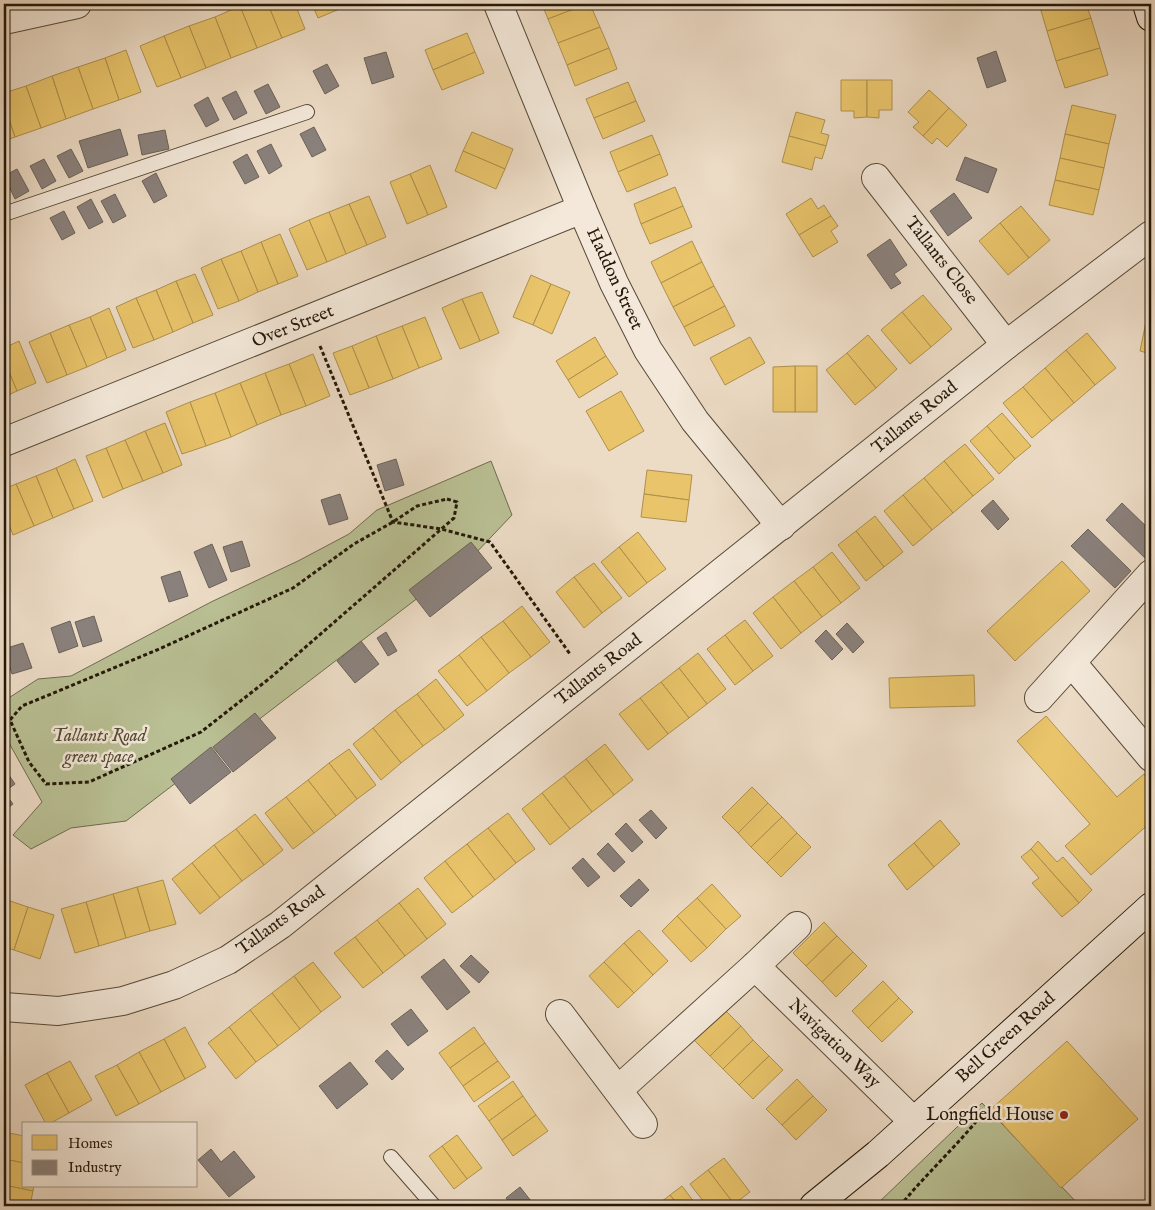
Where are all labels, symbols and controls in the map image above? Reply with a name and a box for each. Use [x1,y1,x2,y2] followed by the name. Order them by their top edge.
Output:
[900,212,982,310] street label: Tallants Close
[580,224,648,334] street label: Haddon Street
[249,300,337,354] street label: Over Street
[867,376,963,460] street label: Tallants Road
[551,629,647,711] street label: Tallants Road
[52,725,148,769] park label: Tallants Road green space
[232,881,330,961] street label: Tallants Road
[952,987,1061,1089] street label: Bell Green Road
[783,994,885,1094] street label: Navigation Way
[926,1104,1054,1127] place label: Longfield House
[1058,1109,1070,1121] marker: Longfield House
[22,1122,198,1188] legend
[68,1134,112,1153] text: Homes
[68,1158,122,1177] text: Industry

